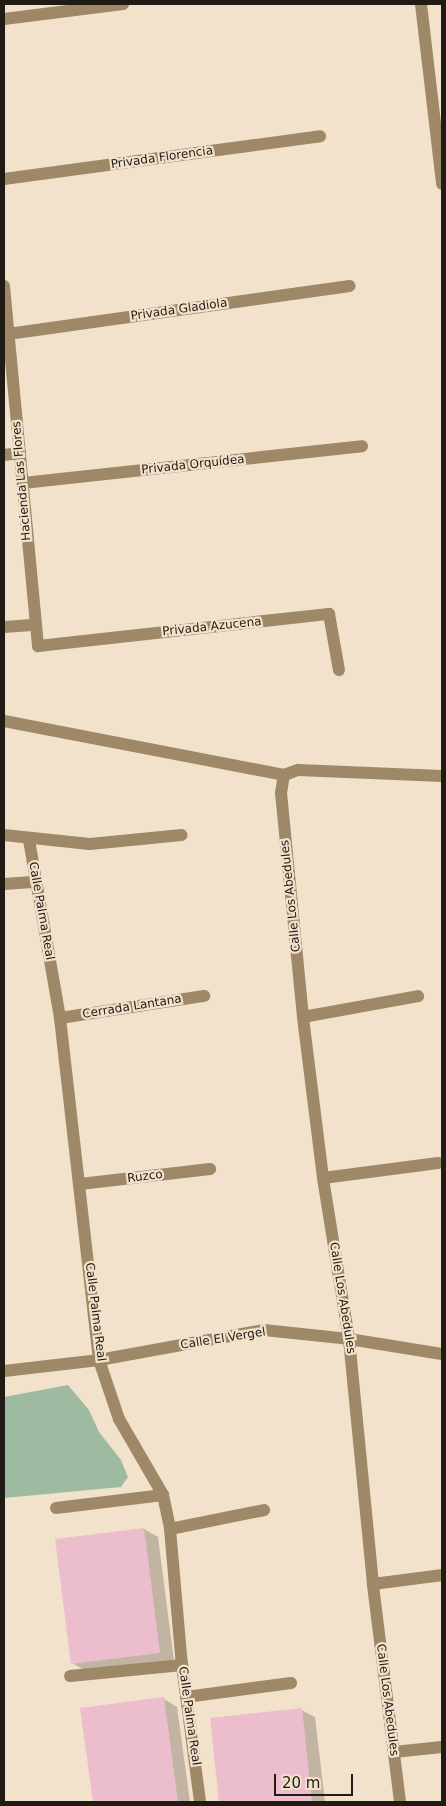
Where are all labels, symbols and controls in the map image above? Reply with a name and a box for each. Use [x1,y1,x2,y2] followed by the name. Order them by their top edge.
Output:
[110,144,214,172] street label: Privada Florencia
[130,296,228,324] street label: Privada Gladiola
[10,421,34,541] street label: Hacienda Las Flores
[141,452,245,478] street label: Privada Orquídea
[162,615,262,639] street label: Privada Azucena
[278,839,304,953] street label: Calle Los Abedules
[25,861,57,961] street label: Calle Palma Real
[81,992,183,1022] street label: Cerrada Lantana
[126,1168,164,1186] street label: Ruzco
[326,1241,358,1355] street label: Calle Los Abedules
[82,1262,108,1362] street label: Calle Palma Real
[179,1325,267,1353] street label: Calle El Vergel
[373,1643,401,1757] street label: Calle Los Abedules
[175,1666,203,1766] street label: Calle Palma Real
[276,1764,355,1796] scale bar
[282,1774,320,1792] text: 20 m

